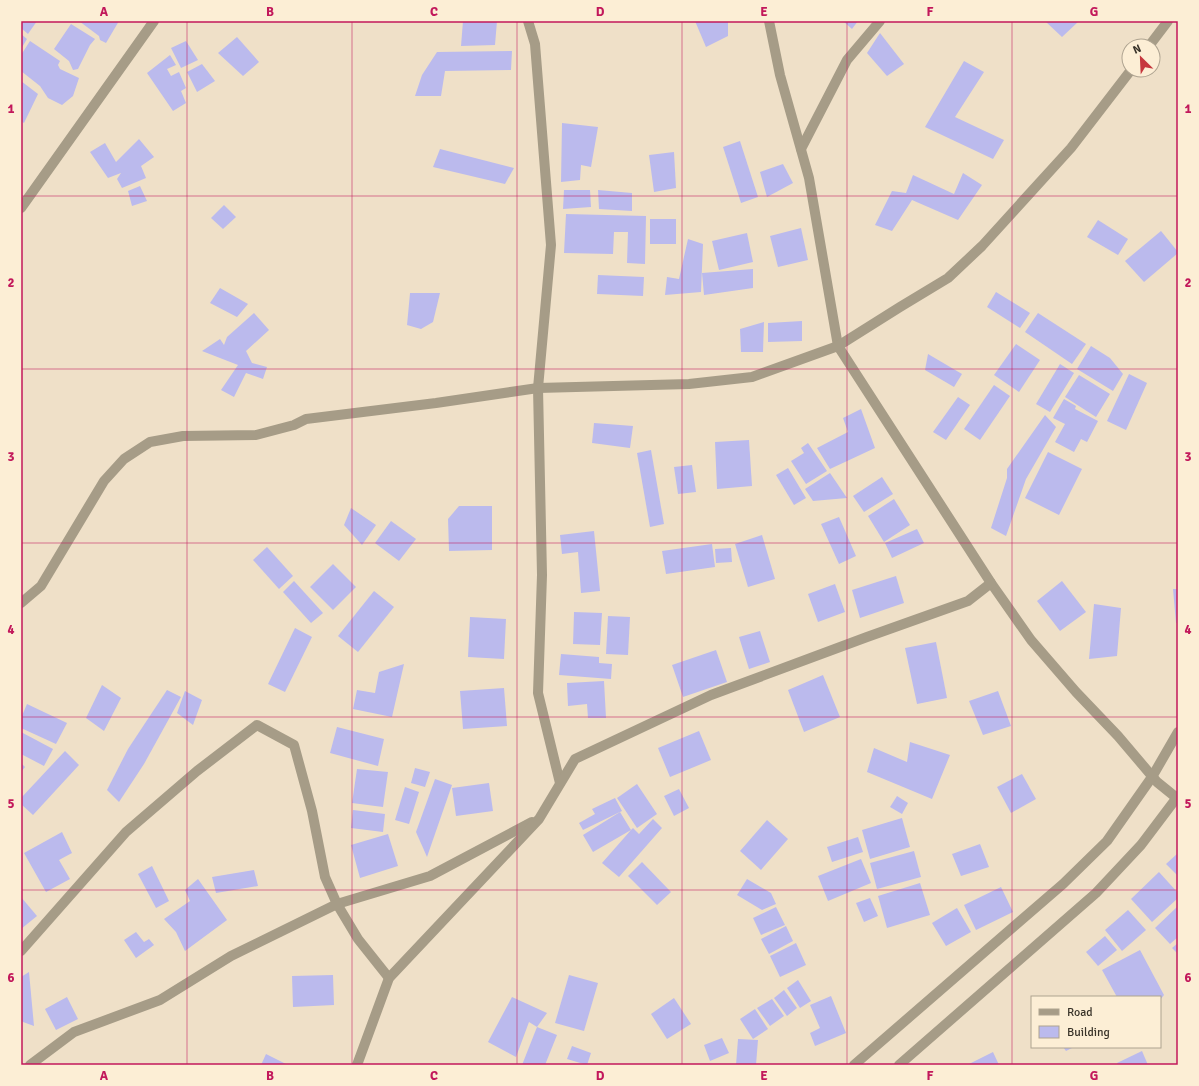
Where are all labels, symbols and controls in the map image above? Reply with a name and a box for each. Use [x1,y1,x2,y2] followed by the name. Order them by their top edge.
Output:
[100,4,109,20] text: A
[266,4,274,20] text: B
[430,4,438,20] text: C
[596,4,605,20] text: D
[760,4,768,20] text: E
[927,4,934,20] text: F
[1090,4,1098,20] text: G
[1121,38,1161,78] north arrow
[1131,42,1143,57] text: N
[7,101,15,117] text: 1
[1184,101,1192,117] text: 1
[7,275,15,291] text: 2
[1184,275,1192,291] text: 2
[7,449,15,465] text: 3
[1184,449,1192,465] text: 3
[7,622,15,638] text: 4
[1184,622,1192,638] text: 4
[7,796,15,812] text: 5
[1184,796,1192,812] text: 5
[7,970,15,986] text: 6
[1184,970,1192,986] text: 6
[1031,996,1161,1048] legend
[1067,1005,1093,1020] text: Road
[1067,1025,1110,1040] text: Building
[100,1068,109,1084] text: A
[266,1068,274,1084] text: B
[430,1068,438,1084] text: C
[596,1068,605,1084] text: D
[760,1068,768,1084] text: E
[927,1068,934,1084] text: F
[1090,1068,1098,1084] text: G

